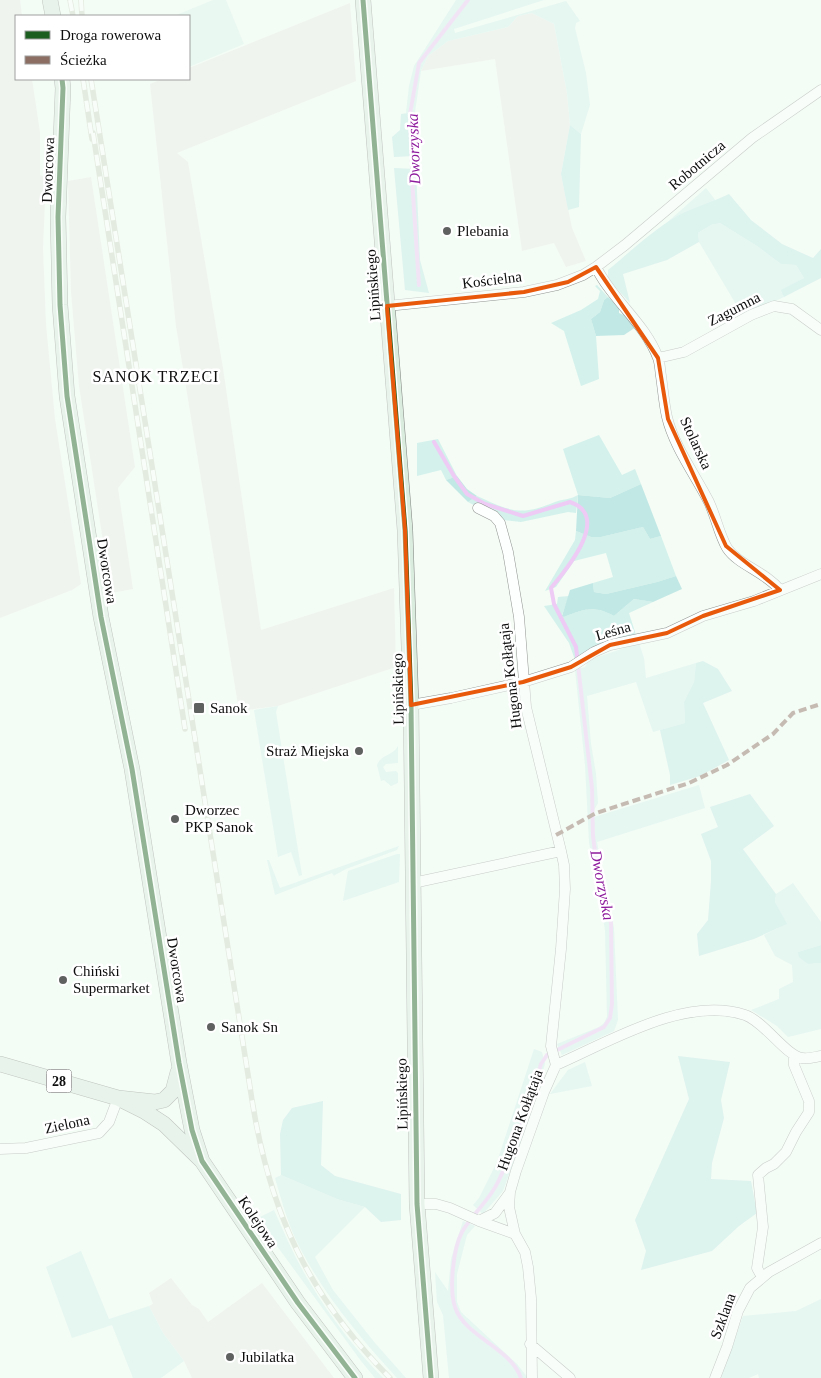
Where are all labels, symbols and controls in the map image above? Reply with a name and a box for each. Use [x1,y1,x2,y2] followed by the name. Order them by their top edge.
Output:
[15,15,190,80] legend
[60,27,162,43] text: Droga rowerowa
[60,52,107,68] text: Ścieżka
[404,113,424,186] water label: Dworzyska
[39,136,57,203] street label: Dworcowa
[666,137,729,193] street label: Robotnicza
[457,223,509,239] place label: Plebania
[441,225,453,237] marker: Plebania
[363,249,383,321] street label: Lipińskiego
[461,268,523,292] street label: Kościelna
[705,289,763,329] street label: Zagumna
[93,368,219,385] district label: SANOK TRZECI
[677,414,715,472] street label: Stolarska
[94,537,120,605] street label: Dworcowa
[594,618,633,644] street label: Leśna
[496,622,524,730] street label: Hugona Kołłątaja
[389,653,407,725] street label: Lipińskiego
[210,700,248,716] place label: Sanok
[192,701,206,715] marker: Sanok
[266,743,349,759] place label: Straż Miejska
[353,745,365,757] marker: Straż Miejska
[185,802,254,835] place label: Dworzec PKP Sanok
[169,813,181,825] marker: Dworzec PKP Sanok
[586,848,618,922] water label: Dworzyska
[164,936,190,1004] street label: Dworcowa
[73,963,150,996] place label: Chiński Supermarket
[57,974,69,986] marker: Chiński Supermarket
[221,1019,279,1035] place label: Sanok Sn
[205,1021,217,1033] marker: Sanok Sn
[393,1058,411,1130] street label: Lipińskiego
[494,1067,546,1173] street label: Hugona Kołłątaja
[46,1070,72,1092] road number: 28
[43,1111,91,1137] street label: Zielona
[235,1193,281,1251] street label: Kolejowa
[707,1291,739,1341] street label: Szklana
[240,1349,294,1365] place label: Jubilatka
[224,1351,236,1363] marker: Jubilatka

